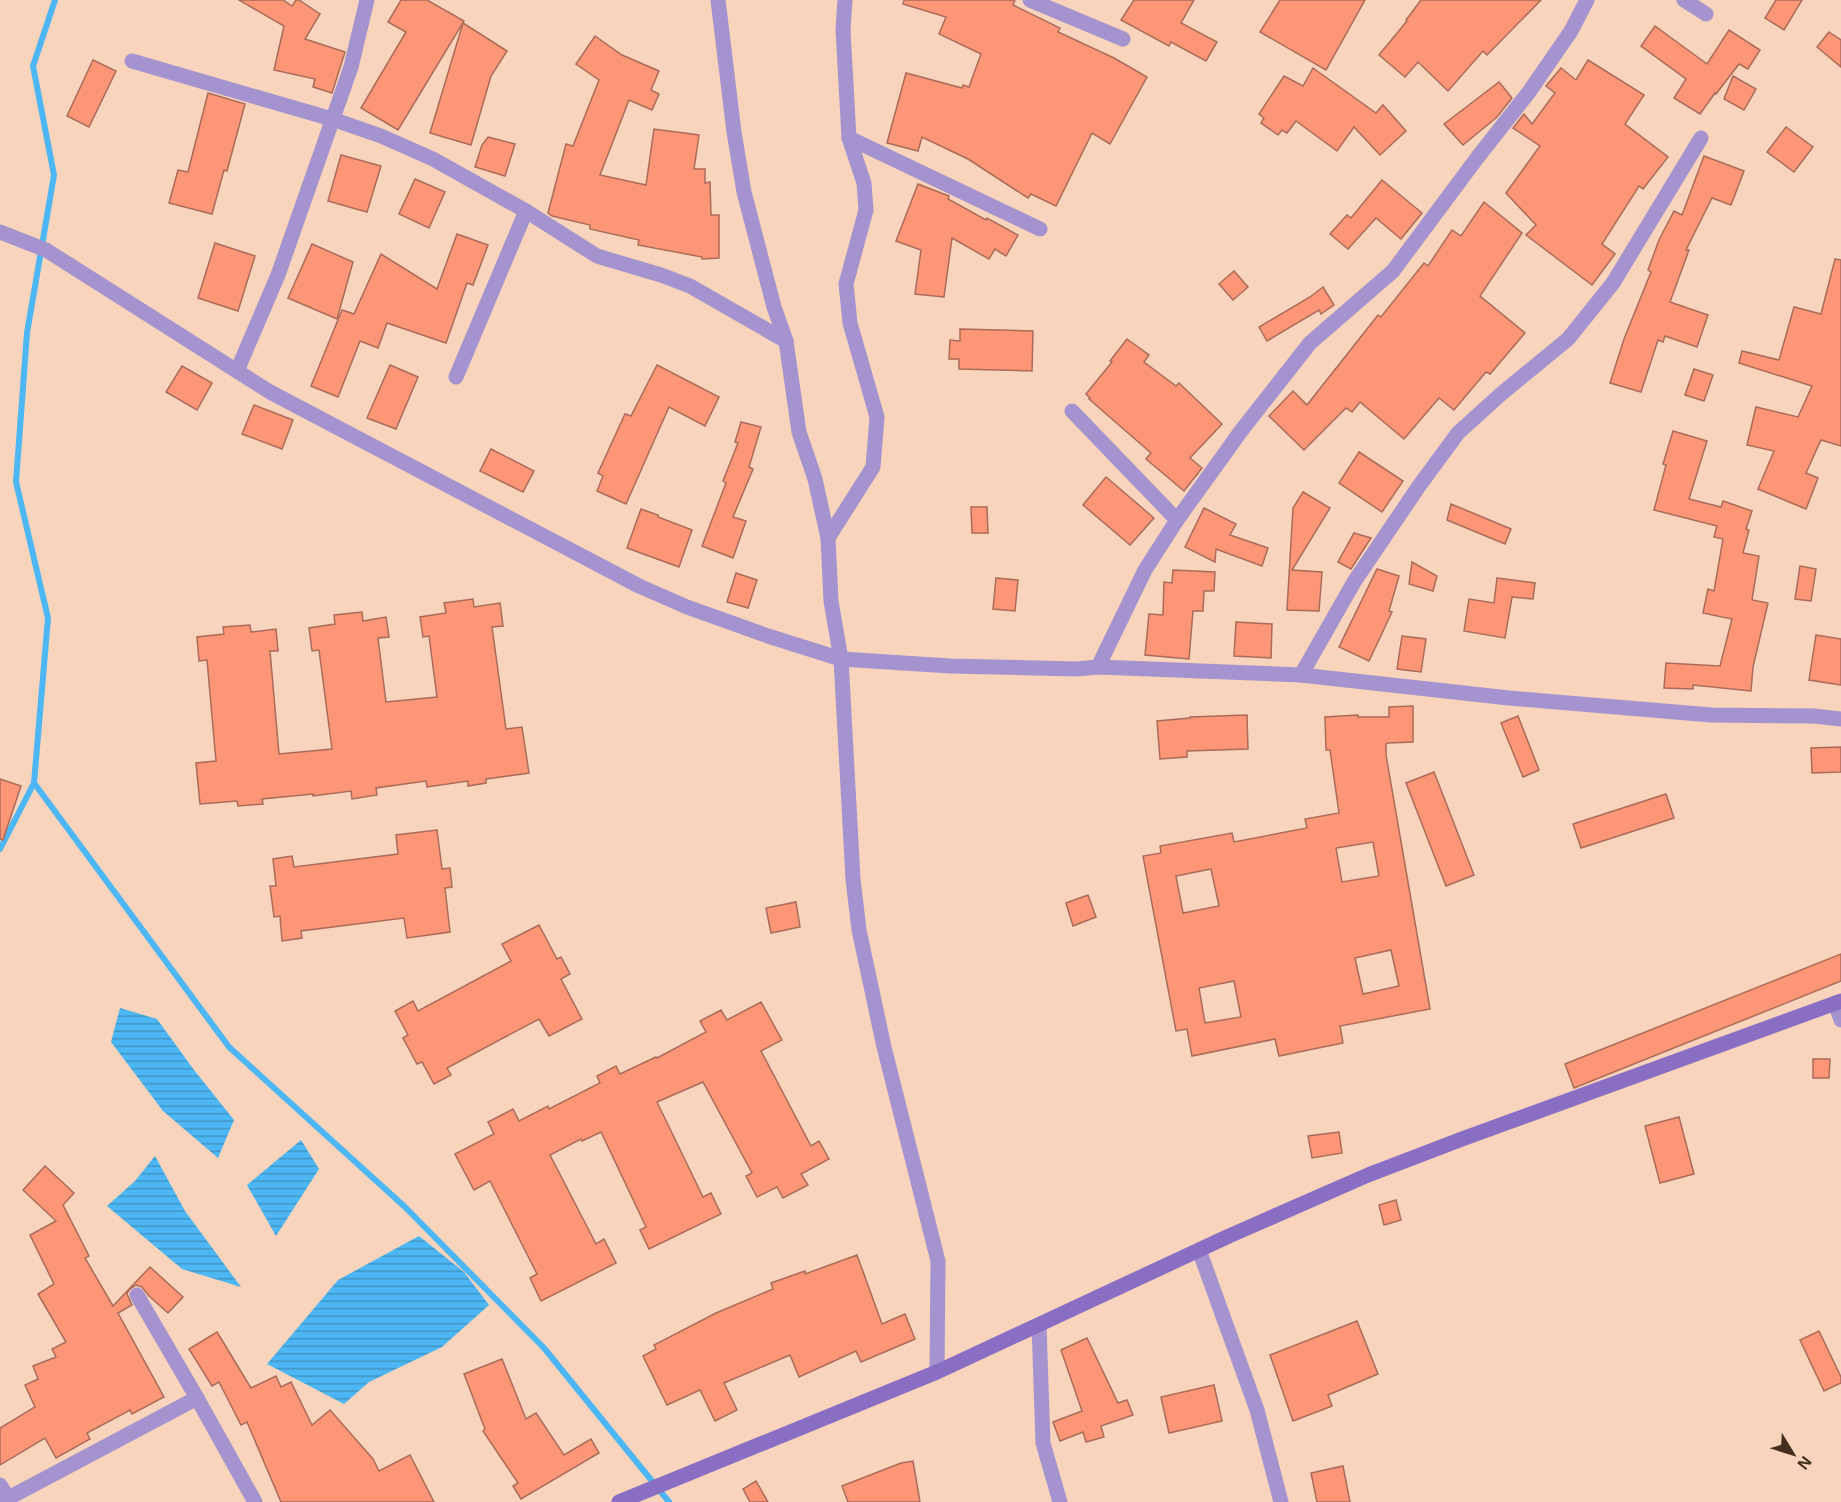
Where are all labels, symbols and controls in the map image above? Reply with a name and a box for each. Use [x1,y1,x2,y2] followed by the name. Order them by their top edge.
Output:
[1763,1424,1823,1484] north arrow
[1794,1453,1815,1473] text: N

